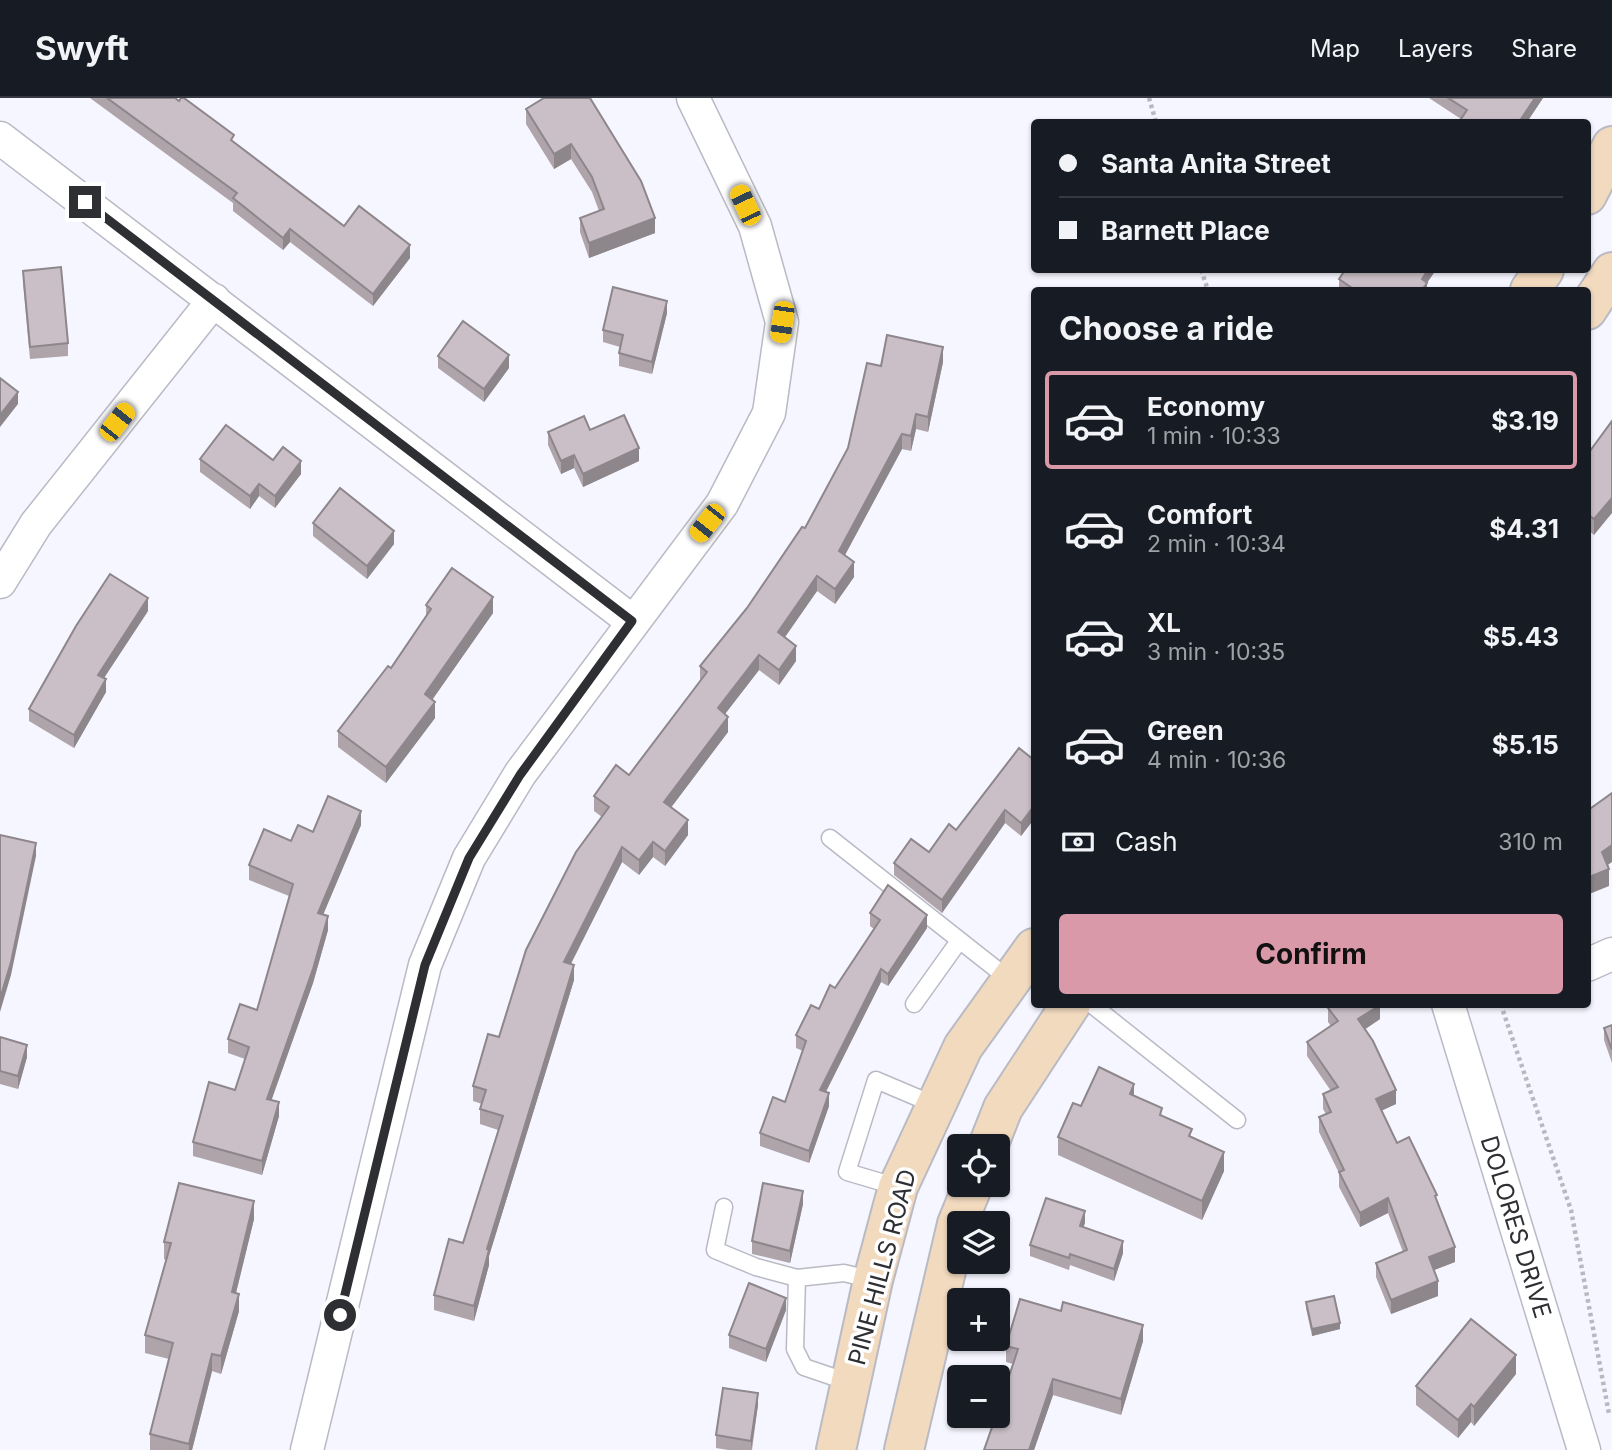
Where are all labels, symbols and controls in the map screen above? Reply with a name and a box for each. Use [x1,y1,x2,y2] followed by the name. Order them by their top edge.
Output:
[35,28,129,68] text: Swyft
[1310,34,1360,63] text: Map
[1398,34,1473,63] text: Layers
[1511,34,1577,63] text: Share
[1101,148,1331,179] text: Santa Anita Street
[727,182,764,228] car
[69,186,101,218] route end
[1101,215,1270,246] text: Barnett Place
[769,300,796,344] car
[1059,309,1274,348] text: Choose a ride
[1063,389,1126,452] icon: car
[1147,391,1265,422] text: Economy
[96,399,139,445] car
[1491,405,1559,436] text: $3.19
[1147,422,1281,450] text: 1 min · 10:33
[1063,497,1126,560] icon: car
[1147,499,1252,530] text: Comfort
[686,500,729,546] car
[1489,513,1559,544] text: $4.31
[1147,530,1286,558] text: 2 min · 10:34
[1063,605,1126,668] icon: car
[1147,607,1181,638] text: XL
[1483,621,1559,652] text: $5.43
[1147,638,1285,666] text: 3 min · 10:35
[1063,713,1126,776] icon: car
[1147,715,1224,746] text: Green
[1492,729,1559,760] text: $5.15
[1147,746,1286,774] text: 4 min · 10:36
[1059,823,1097,861] icon: cash
[1115,826,1178,857] text: Cash
[1498,828,1563,856] text: 310 m
[1059,914,1563,994] button: Confirm
[1474,1132,1558,1322] street label: DOLORES DRIVE
[947,1134,1010,1428] map controls
[947,1134,1010,1197] button: locate
[842,1166,922,1368] street label: PINE HILLS ROAD
[947,1211,1010,1274] button: layers
[947,1288,1010,1351] button: +
[324,1299,356,1331] route start
[947,1365,1010,1428] button: −

